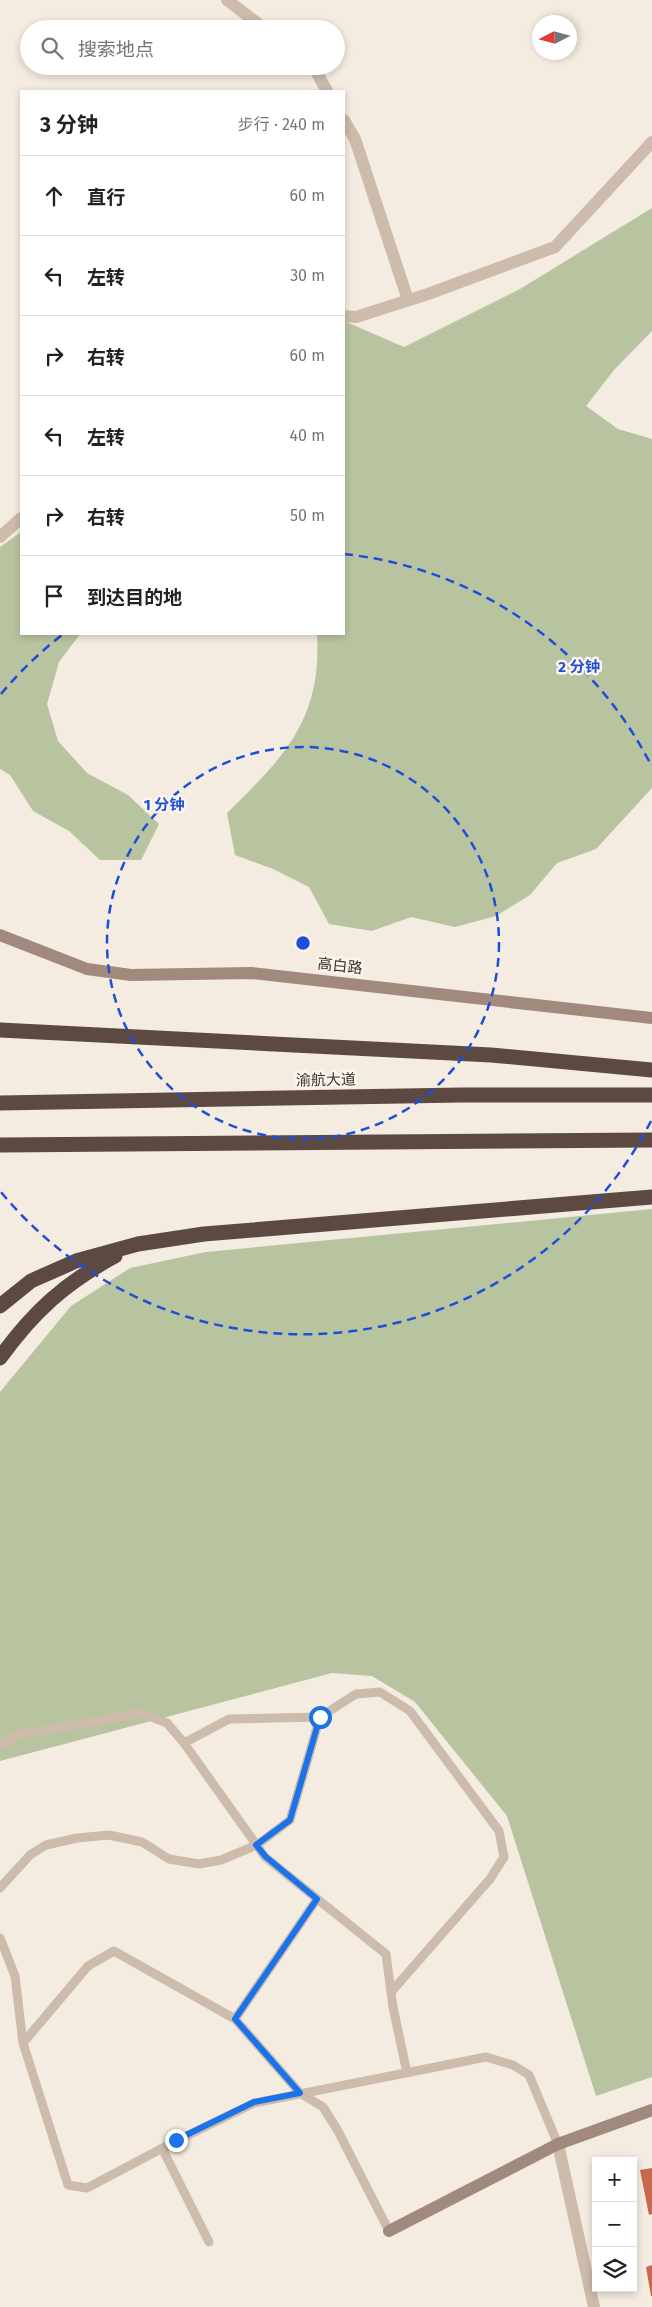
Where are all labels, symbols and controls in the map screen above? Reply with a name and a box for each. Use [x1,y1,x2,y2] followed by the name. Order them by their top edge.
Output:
[532,15,577,60] north arrow
[20,20,345,75] search box
[38,34,66,62] icon: search
[78,38,154,61] text: 搜索地点
[40,112,98,138] text: 3 分钟
[238,115,325,134] text: 步行 · 240 m
[40,182,68,210] icon: ahead
[87,186,125,209] text: 直行
[290,186,325,205] text: 60 m
[40,262,68,290] icon: left
[87,266,125,289] text: 左转
[290,266,325,285] text: 30 m
[40,342,68,370] icon: right
[87,346,125,369] text: 右转
[290,346,325,365] text: 60 m
[40,422,68,450] icon: left
[87,426,125,449] text: 左转
[290,426,325,445] text: 40 m
[40,502,68,530] icon: right
[87,506,125,529] text: 右转
[290,506,325,525] text: 50 m
[40,582,68,610] icon: arrive
[87,586,182,609] text: 到达目的地
[558,658,600,676] text: 2 分钟
[144,796,184,814] text: 1 分钟
[294,934,312,952] centre of rings
[317,955,363,977] street label: 高白路
[296,1070,356,1090] street label: 渝航大道
[309,1706,332,1729] route start
[165,2129,188,2152] route end
[592,2157,637,2292] map controls
[592,2157,637,2202] button: +
[592,2202,637,2247] button: −
[592,2247,637,2292] button: layers

